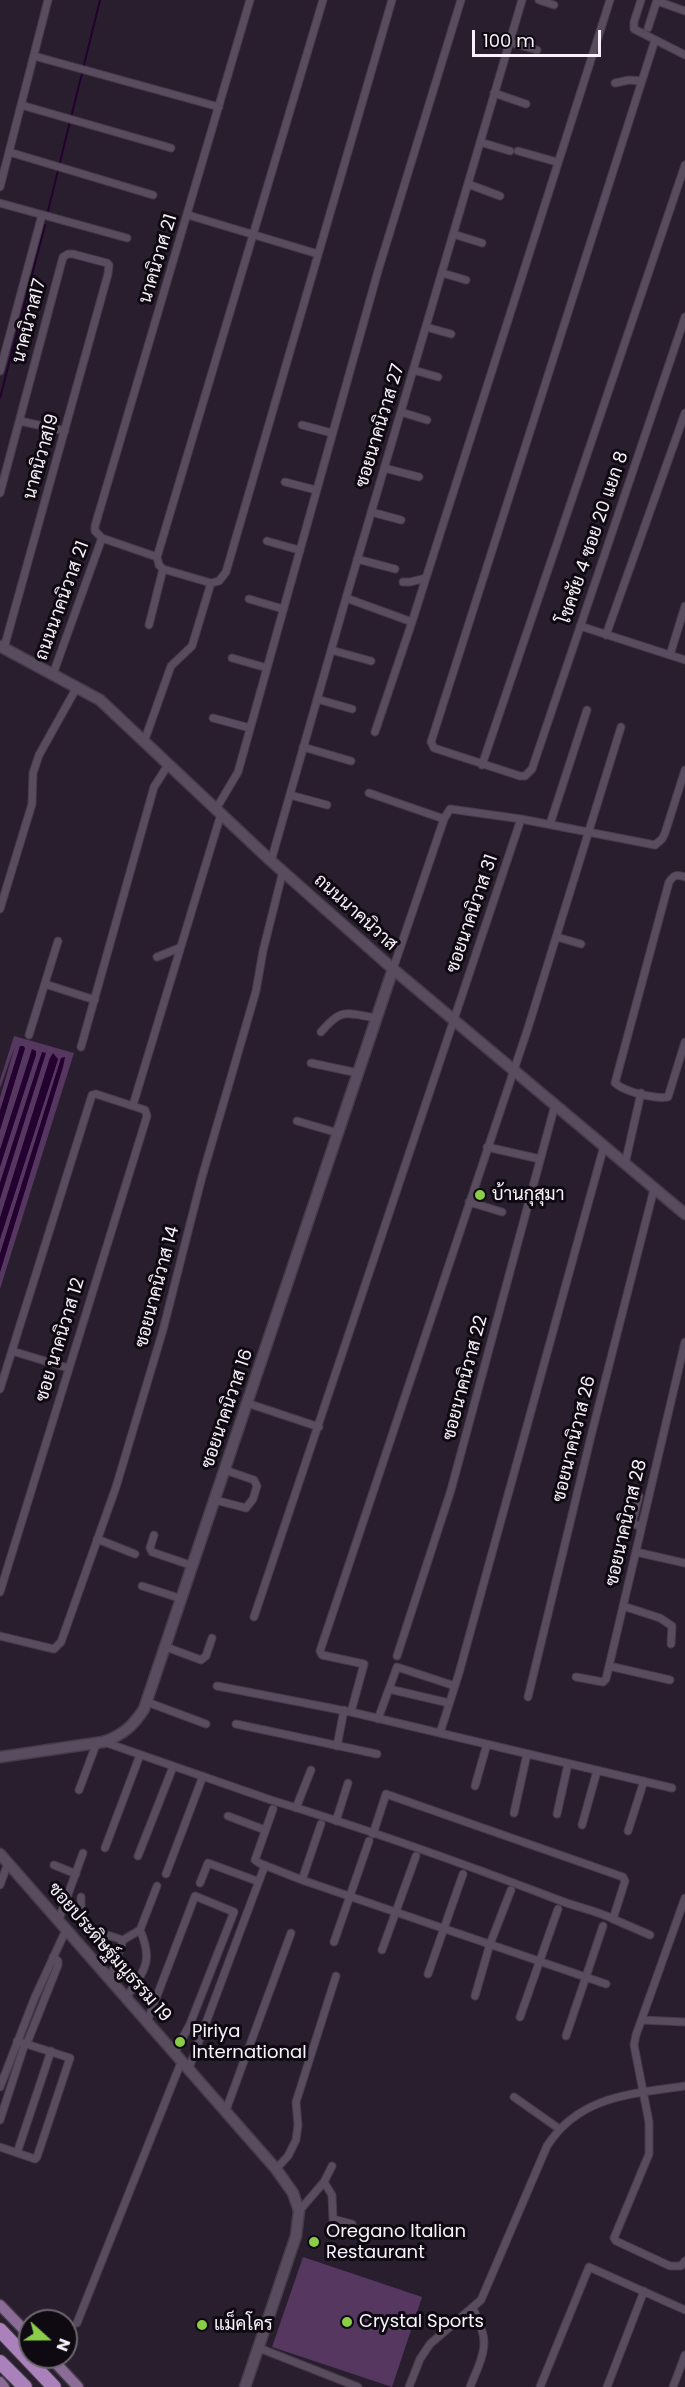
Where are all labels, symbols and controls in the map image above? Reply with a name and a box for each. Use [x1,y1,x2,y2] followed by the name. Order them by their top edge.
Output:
[475,18,604,56] scale bar
[483,28,535,53] text: 100 m
[135,212,183,306] street label: นาคนิวาศ 21
[8,276,52,366] street label: นาคนิวาส17
[352,362,410,490] street label: ซอยนาคนิวาส 27
[19,412,65,502] street label: นาคนิวาส19
[554,449,634,627] street label: โชคชัย 4 ซอย 20 แยก 8
[31,538,95,664] street label: ถนนนาคนิวาส 21
[443,852,503,976] street label: ซอยนาคนิวาส 31
[309,870,401,956] street label: ถนนนาคนิวาส
[492,1184,564,1206] place label: บ้านกุสุมา
[473,1188,487,1202] marker: บ้านกุสุมา
[131,1224,185,1350] street label: ซอยนาคนิวาส 14
[32,1275,90,1405] street label: ซอย นาคนิวาส 12
[439,1313,493,1443] street label: ซอยนาคนิวาส 22
[197,1346,259,1472] street label: ซอยนาคนิวาส 16
[549,1374,601,1504] street label: ซอยนาคนิวาส 26
[602,1458,652,1588] street label: ซอยนาคนิวาส 28
[43,1879,175,2027] street label: ซอยประดิษฐ์มนูธรรม 19
[192,2021,307,2064] place label: Piriya International
[173,2035,187,2049] marker: Piriya International
[326,2221,466,2264] place label: Oregano Italian Restaurant
[307,2235,321,2249] marker: Oregano Italian Restaurant
[18,2309,78,2369] north arrow
[359,2311,484,2333] place label: Crystal Sports
[214,2314,273,2336] place label: แม็คโคร
[340,2315,354,2329] marker: Crystal Sports
[195,2318,209,2332] marker: แม็คโคร
[51,2335,76,2355] text: N

